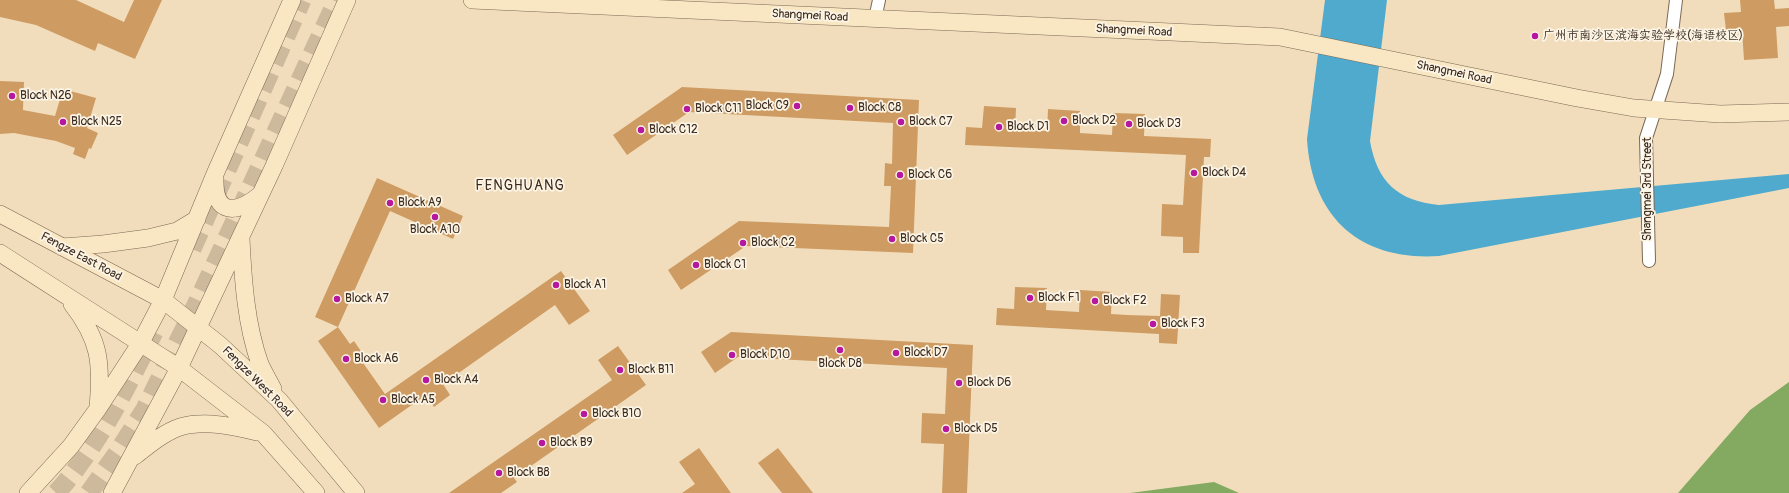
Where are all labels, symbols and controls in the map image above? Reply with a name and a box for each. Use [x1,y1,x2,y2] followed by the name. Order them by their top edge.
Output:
[771,7,849,25] street label: Shangmei Road
[1095,22,1173,40] street label: Shangmei Road
[1543,29,1743,43] place label: 广州市南沙区滨海实验学校(海语校区)
[1530,31,1540,41] marker: 广州市南沙区滨海实验学校(海语校区)
[1415,58,1493,88] street label: Shangmei Road
[20,89,72,103] place label: Block N26
[7,91,17,101] marker: Block N26
[746,99,789,113] place label: Block C9
[792,101,802,111] marker: Block C9
[858,101,901,115] place label: Block C8
[695,102,742,116] place label: Block C11
[845,103,855,113] marker: Block C8
[682,104,692,114] marker: Block C11
[1072,114,1116,128] place label: Block D2
[71,115,122,129] place label: Block N25
[909,115,953,129] place label: Block C7
[1059,116,1069,126] marker: Block D2
[58,117,68,127] marker: Block N25
[896,117,906,127] marker: Block C7
[1137,117,1181,131] place label: Block D3
[1124,119,1134,129] marker: Block D3
[1007,120,1049,134] place label: Block D1
[994,122,1004,132] marker: Block D1
[649,123,698,137] place label: Block C12
[636,125,646,135] marker: Block C12
[1641,137,1655,241] street label: Shangmei 3rd Street
[1202,166,1246,180] place label: Block D4
[908,168,952,182] place label: Block C6
[1189,168,1199,178] marker: Block D4
[895,170,905,180] marker: Block C6
[475,178,565,194] district label: FENGHUANG
[398,196,442,210] place label: Block A9
[385,198,395,208] marker: Block A9
[430,212,440,222] marker: Block A10
[410,223,460,237] place label: Block A10
[38,230,124,284] street label: Fengze East Road
[900,232,944,246] place label: Block C5
[887,234,897,244] marker: Block C5
[751,236,795,250] place label: Block C2
[738,238,748,248] marker: Block C2
[704,258,746,272] place label: Block C1
[691,260,701,270] marker: Block C1
[564,278,606,292] place label: Block A1
[551,280,561,290] marker: Block A1
[1038,291,1080,305] place label: Block F1
[345,292,389,306] place label: Block A7
[1025,293,1035,303] marker: Block F1
[332,294,342,304] marker: Block A7
[1103,294,1147,308] place label: Block F2
[1090,296,1100,306] marker: Block F2
[1161,317,1205,331] place label: Block F3
[1148,319,1158,329] marker: Block F3
[219,344,295,420] street label: Fengze West Road
[835,345,845,355] marker: Block D8
[904,346,948,360] place label: Block D7
[740,348,790,362] place label: Block D10
[891,348,901,358] marker: Block D7
[727,350,737,360] marker: Block D10
[354,352,399,366] place label: Block A6
[341,354,351,364] marker: Block A6
[818,357,862,371] place label: Block D8
[628,363,674,377] place label: Block B11
[615,365,625,375] marker: Block B11
[434,373,479,387] place label: Block A4
[421,375,431,385] marker: Block A4
[967,376,1011,390] place label: Block D6
[954,378,964,388] marker: Block D6
[391,393,435,407] place label: Block A5
[378,395,388,405] marker: Block A5
[592,407,641,421] place label: Block B10
[579,409,589,419] marker: Block B10
[954,422,998,436] place label: Block D5
[941,424,951,434] marker: Block D5
[550,436,593,450] place label: Block B9
[537,438,547,448] marker: Block B9
[507,466,550,480] place label: Block B8
[494,468,504,478] marker: Block B8

